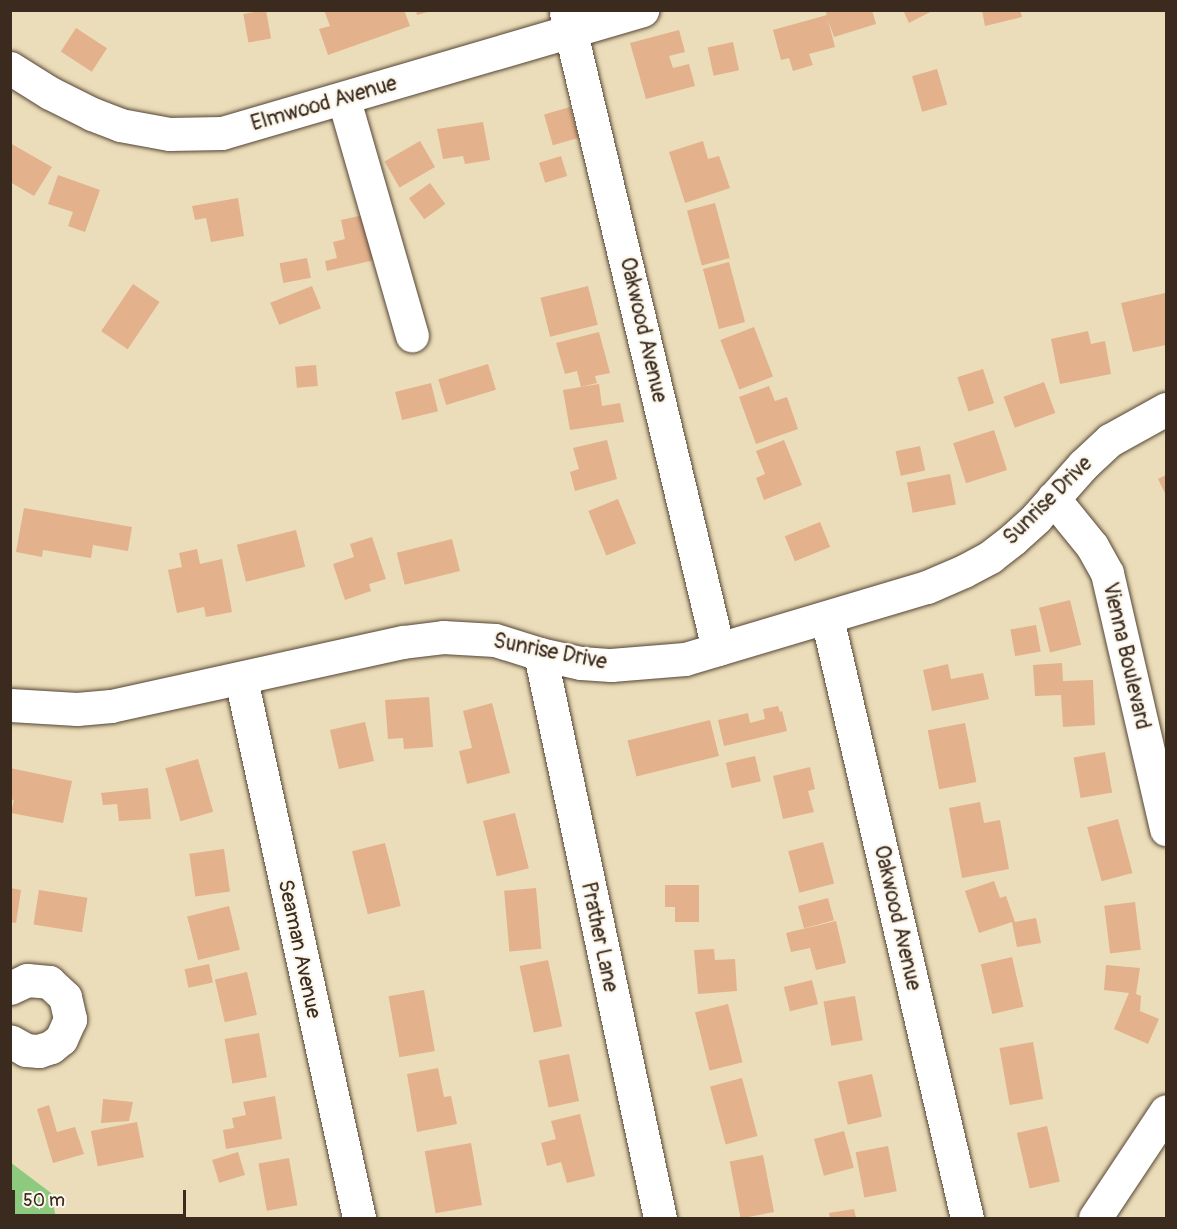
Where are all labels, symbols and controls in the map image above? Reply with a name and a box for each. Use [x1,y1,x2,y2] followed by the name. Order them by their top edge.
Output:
[248,71,400,137] street label: Elmwood Avenue
[614,255,672,405] street label: Oakwood Avenue
[998,451,1098,551] street label: Sunrise Drive
[1097,580,1155,732] street label: Vienna Boulevard
[491,629,609,675] street label: Sunrise Drive
[868,843,926,993] street label: Oakwood Avenue
[272,877,326,1021] street label: Seaman Avenue
[575,880,623,994] street label: Prather Lane
[15,1178,189,1216] scale bar
[23,1189,65,1212] text: 50 m

